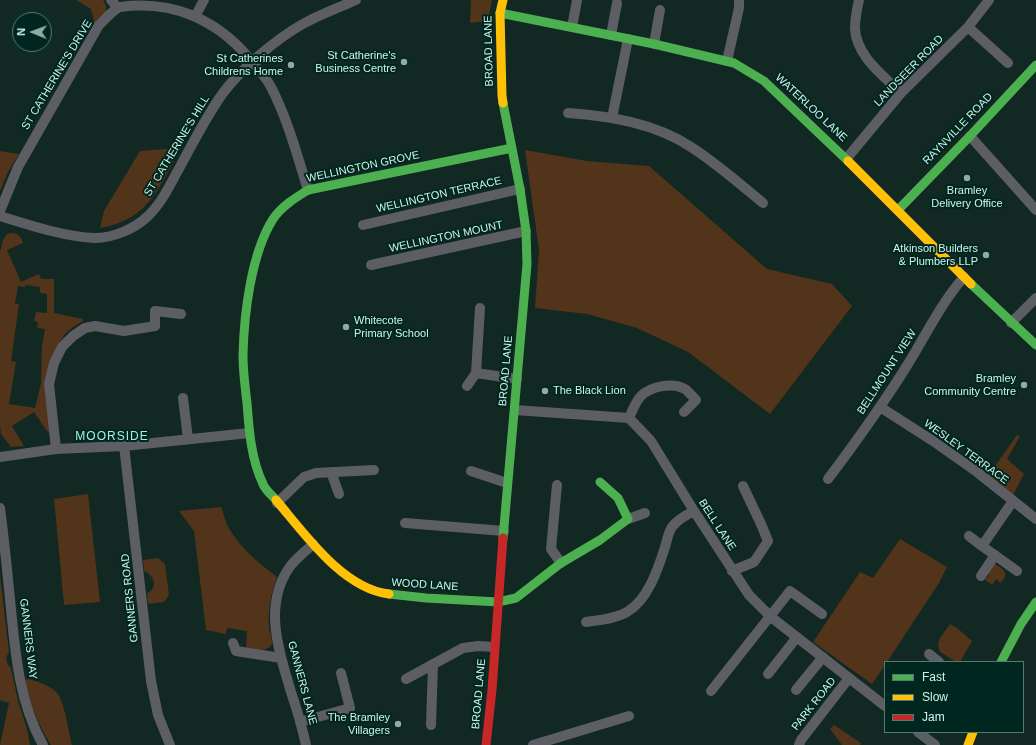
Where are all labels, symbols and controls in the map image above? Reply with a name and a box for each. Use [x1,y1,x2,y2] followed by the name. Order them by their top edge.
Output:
[12,12,52,52] north arrow
[482,15,496,87] street label: BROAD LANE
[19,18,95,132] street label: ST CATHERINE'S DRIVE
[872,33,946,109] street label: LANDSEER ROAD
[315,49,396,75] place label: St Catherine's Business Centre
[204,52,283,78] place label: St Catherines Childrens Home
[399,57,409,67] marker: St Catherine's Business Centre
[286,60,296,70] marker: St Catherines Childrens Home
[772,71,850,145] street label: WATERLOO LANE
[920,90,996,168] street label: RAYNVILLE ROAD
[142,93,212,199] street label: ST CATHERINE'S HILL
[305,149,421,185] street label: WELLINGTON GROVE
[962,173,972,183] marker: Bramley Delivery Office
[375,174,503,216] street label: WELLINGTON TERRACE
[931,184,1003,210] place label: Bramley Delivery Office
[388,218,504,256] street label: WELLINGTON MOUNT
[893,242,978,268] place label: Atkinson Builders & Plumbers LLP
[981,250,991,260] marker: Atkinson Builders & Plumbers LLP
[354,314,429,340] place label: Whitecote Primary School
[341,322,351,332] marker: Whitecote Primary School
[855,327,919,417] street label: BELLMOUNT VIEW
[496,335,516,407] street label: BROAD LANE
[924,372,1016,398] place label: Bramley Community Centre
[1019,380,1029,390] marker: Bramley Community Centre
[553,384,626,398] place label: The Black Lion
[540,386,550,396] marker: The Black Lion
[921,417,1011,487] street label: WESLEY TERRACE
[75,430,149,444] district label: MOORSIDE
[695,497,739,553] street label: BELL LANE
[119,553,141,643] street label: GANNERS ROAD
[391,576,459,594] street label: WOOD LANE
[16,598,40,680] street label: GANNERS WAY
[284,640,320,726] street label: GANNERS LANE
[469,658,489,730] street label: BROAD LANE
[884,661,1024,733] legend
[922,670,945,684] text: Fast
[789,675,839,733] street label: PARK ROAD
[922,690,948,704] text: Slow
[922,710,945,724] text: Jam
[328,711,390,737] place label: The Bramley Villagers
[393,719,403,729] marker: The Bramley Villagers

